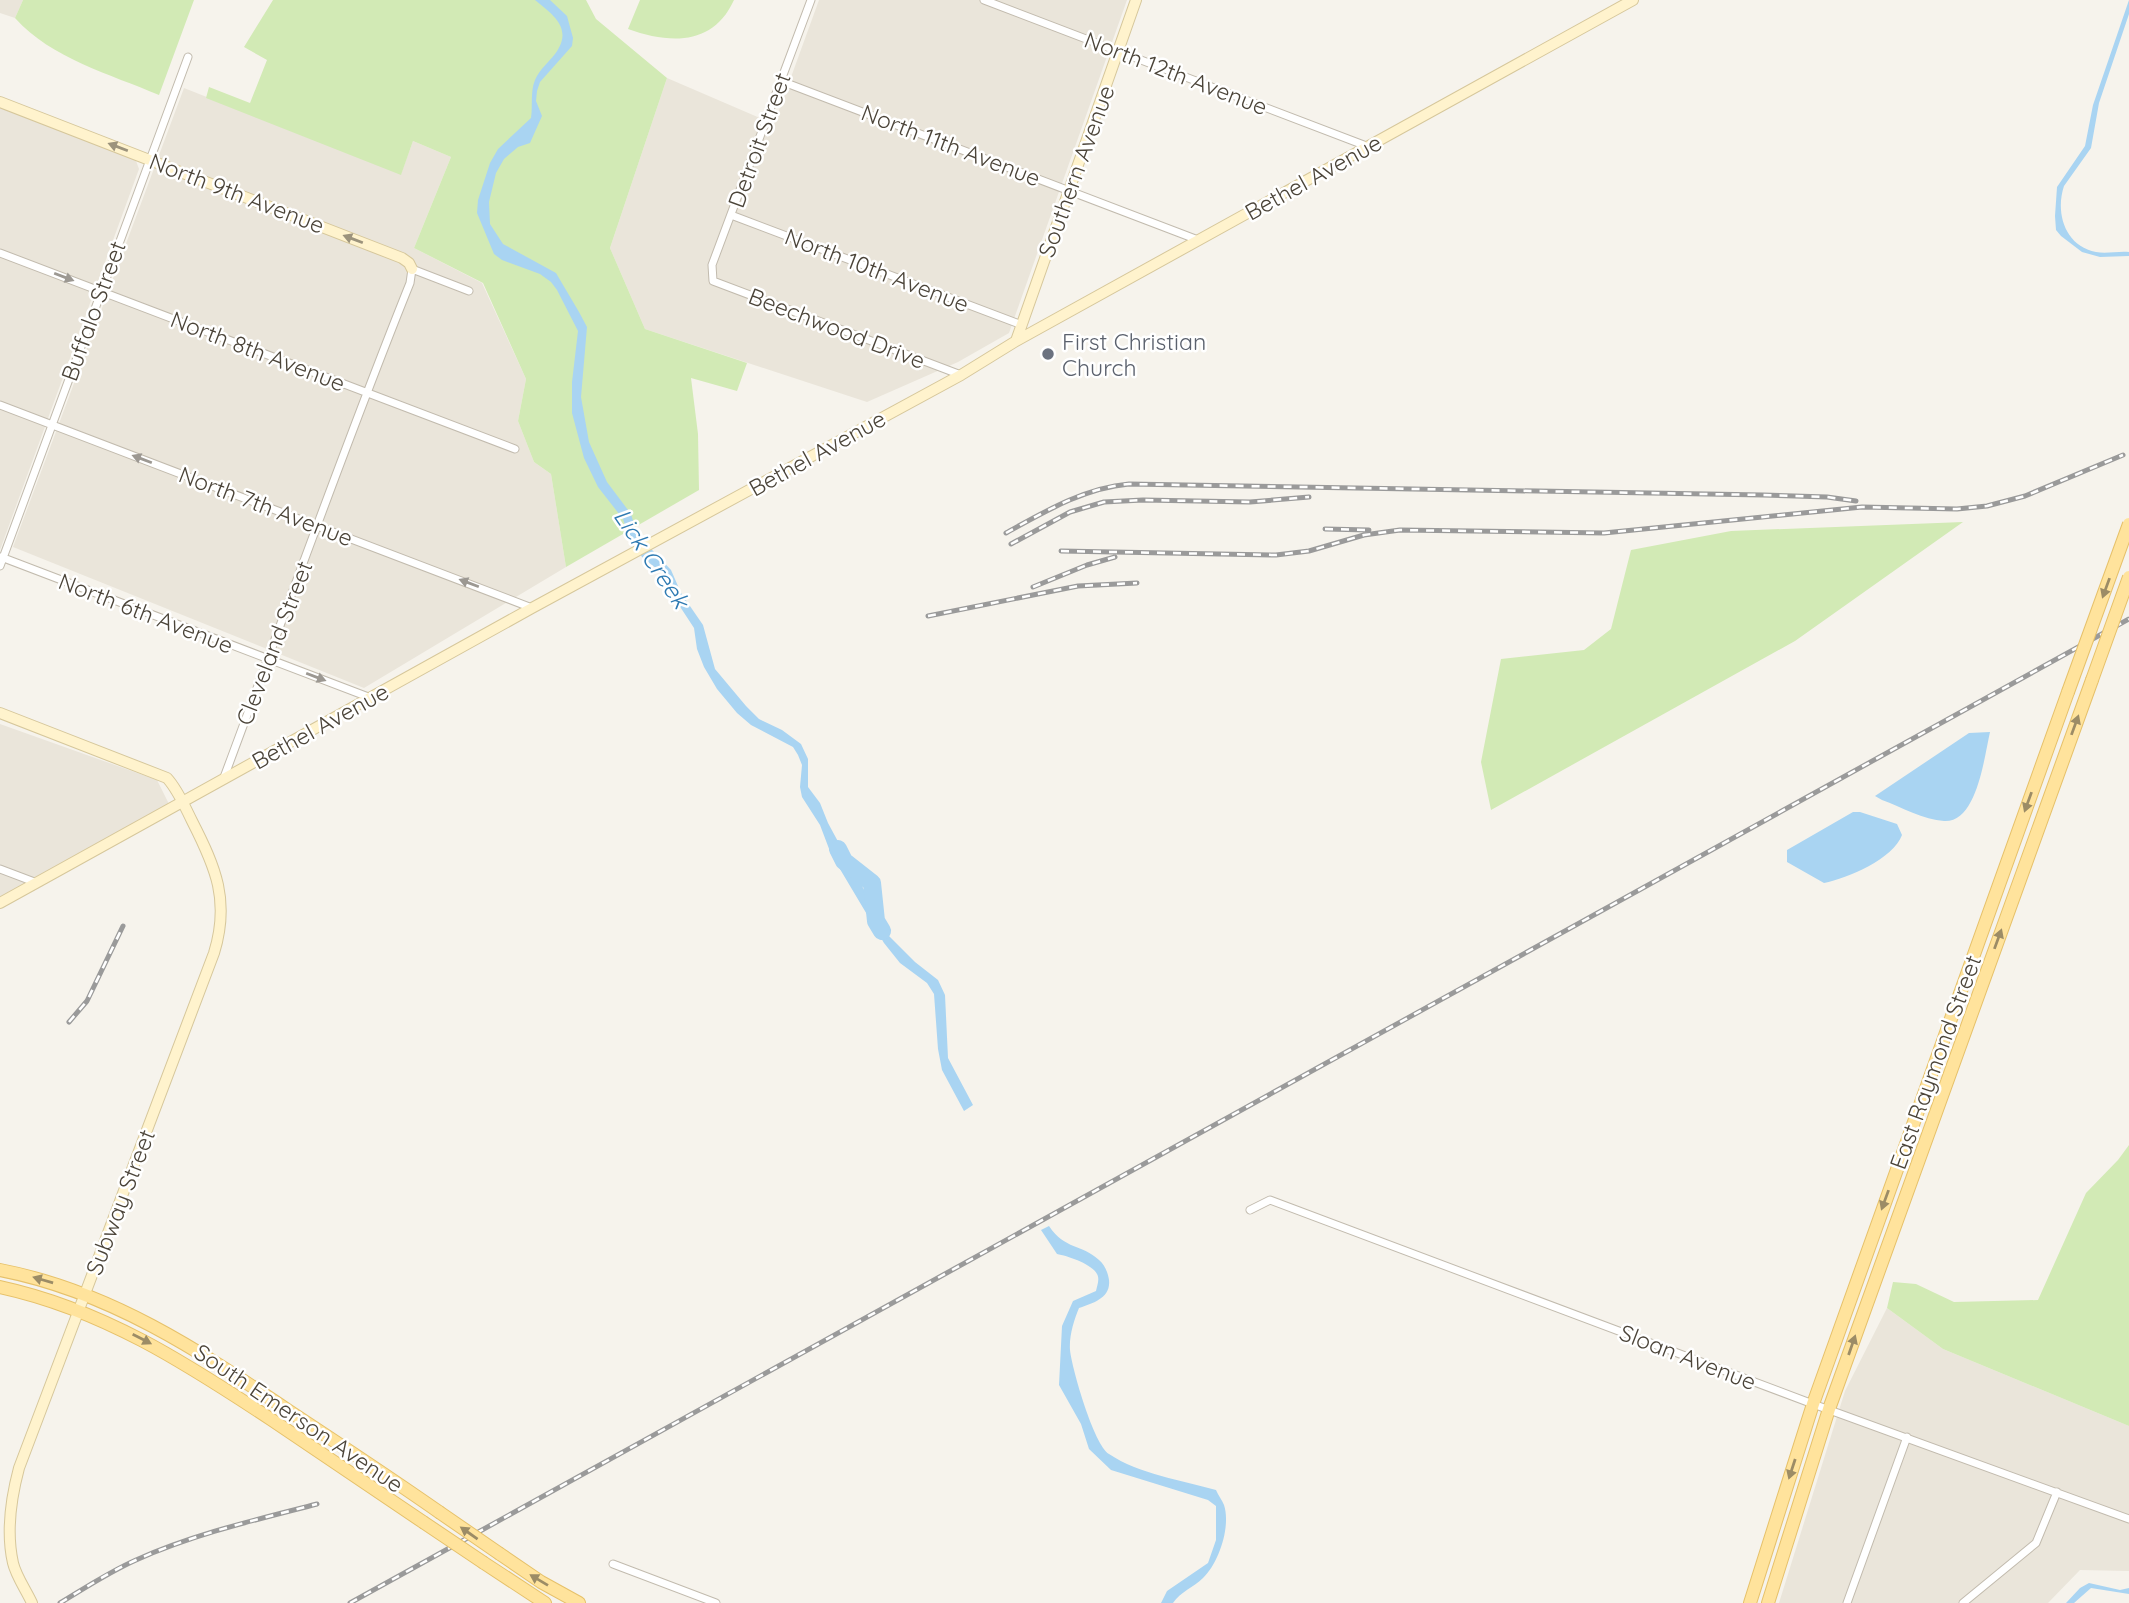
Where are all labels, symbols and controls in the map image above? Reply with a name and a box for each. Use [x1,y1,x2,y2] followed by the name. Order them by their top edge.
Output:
[1080,25,1272,121] street label: North 12th Avenue
[721,68,797,212] street label: Detroit Street
[1031,81,1121,261] street label: Southern Avenue
[857,98,1045,192] street label: North 11th Avenue
[1239,127,1387,227] street label: Bethel Avenue
[107,142,128,153] one-way arrow
[145,146,329,240] street label: North 9th Avenue
[781,222,973,318] street label: North 10th Avenue
[342,233,363,244] one-way arrow
[54,237,132,385] street label: Buffalo Street
[53,272,74,283] one-way arrow
[745,281,929,375] street label: Beechwood Drive
[167,304,349,398] street label: North 8th Avenue
[1062,327,1206,382] place label: First Christian Church
[1040,346,1056,362] marker: First Christian Church
[743,403,891,503] street label: Bethel Avenue
[131,453,152,464] one-way arrow
[175,459,357,553] street label: North 7th Avenue
[608,502,698,615] water label: Lick Creek
[229,557,319,729] street label: Cleveland Street
[55,566,237,660] street label: North 6th Avenue
[458,578,479,589] one-way arrow
[2100,578,2111,599] one-way arrow
[305,671,326,682] one-way arrow
[246,676,394,776] street label: Bethel Avenue
[2070,715,2081,736] one-way arrow
[2022,792,2033,813] one-way arrow
[1993,929,2004,950] one-way arrow
[1883,951,1987,1173] street label: East Raymond Street
[79,1125,161,1279] street label: Subway Street
[1879,1190,1890,1211] one-way arrow
[33,1275,54,1285] one-way arrow
[1616,1318,1760,1396] street label: Sloan Avenue
[132,1333,152,1344] one-way arrow
[1847,1334,1858,1355] one-way arrow
[189,1337,409,1499] street label: South Emerson Avenue
[1786,1459,1797,1480] one-way arrow
[460,1526,478,1540] one-way arrow
[529,1574,548,1586] one-way arrow

